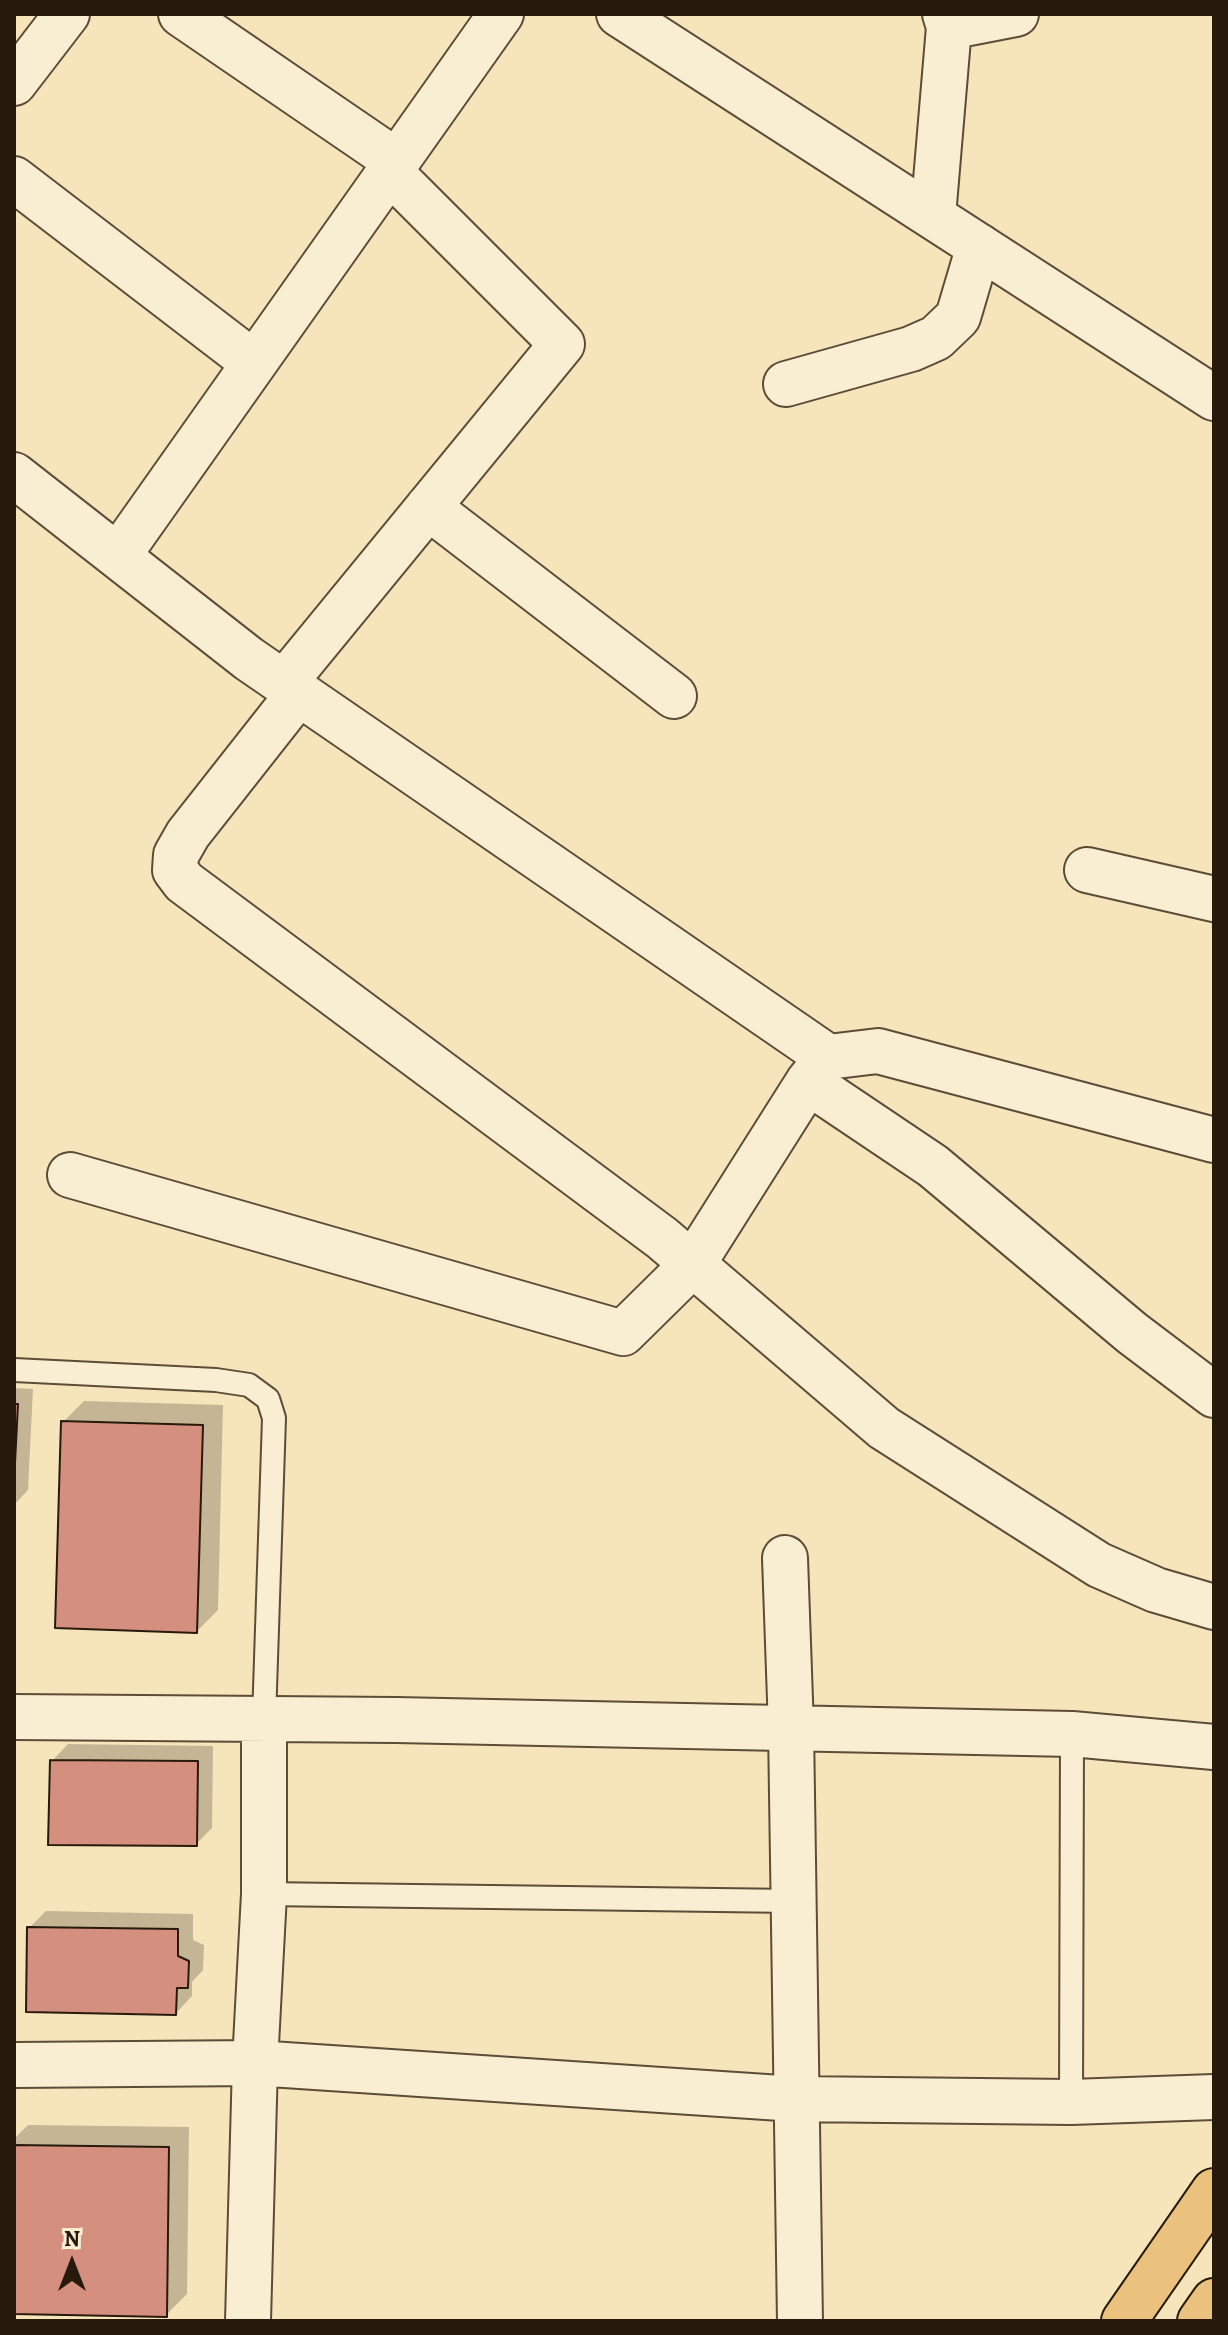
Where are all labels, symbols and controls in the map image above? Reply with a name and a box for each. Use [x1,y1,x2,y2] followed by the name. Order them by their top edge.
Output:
[32,2223,112,2303] north arrow
[64,2224,80,2254] text: N

